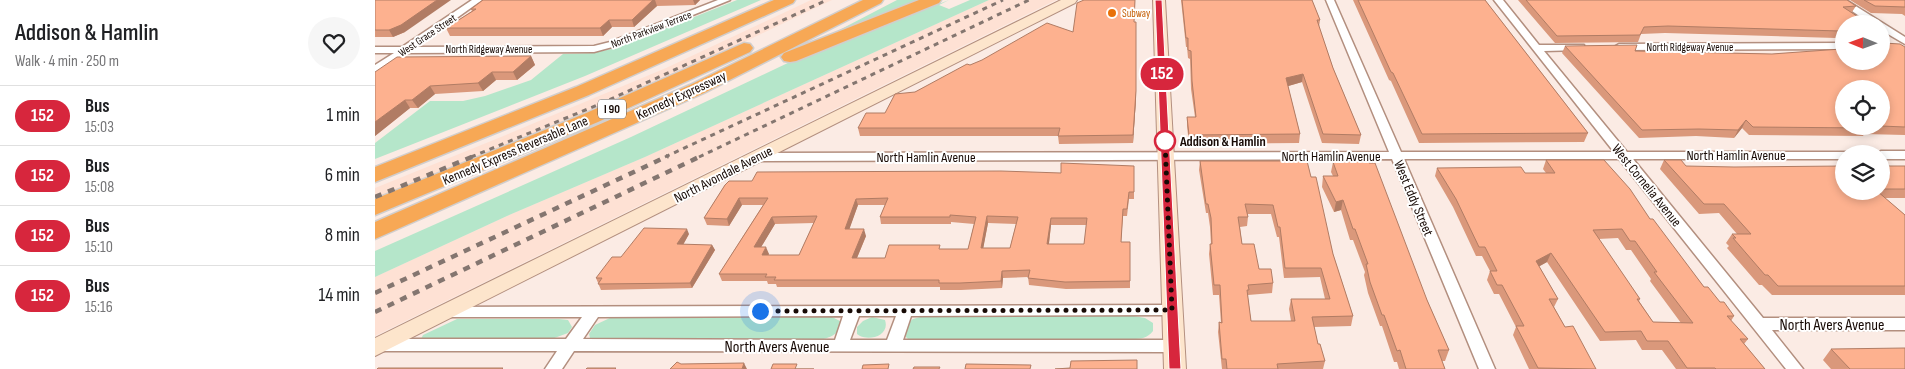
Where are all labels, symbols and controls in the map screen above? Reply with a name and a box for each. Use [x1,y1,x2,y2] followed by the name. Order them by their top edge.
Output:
[1106,7,1118,19] marker: Subway
[1122,7,1151,20] place label: Subway
[609,8,693,51] street label: North Parkview Terrace
[396,11,459,60] street label: West Grace Street
[1835,15,1890,70] north arrow
[1835,15,1890,200] map controls
[308,17,360,69] button: heart
[15,18,159,47] text: Addison & Hamlin
[1647,41,1733,54] street label: North Ridgeway Avenue
[446,43,532,56] street label: North Ridgeway Avenue
[15,52,119,71] text: Walk · 4 min · 250 m
[1133,58,1191,90] line badge: 152
[1151,63,1173,84] text: 152
[634,67,729,124] street label: Kennedy Expressway
[1835,80,1890,135] button: locate
[85,95,110,118] text: Bus
[598,100,626,118] road number: I 90
[326,104,360,127] text: 1 min
[31,105,54,126] text: 152
[440,112,591,189] street label: Kennedy Express Reversable Lane
[85,118,114,137] text: 15:03
[1154,130,1176,152] marker: Addison & Hamlin
[1179,133,1266,150] place label: Addison & Hamlin
[1608,141,1685,230] street label: West Cornelia Avenue
[671,142,775,207] street label: North Avondale Avenue
[1835,145,1890,200] button: layers
[1686,147,1786,164] street label: North Hamlin Avenue
[1281,148,1381,165] street label: North Hamlin Avenue
[876,149,976,166] street label: North Hamlin Avenue
[85,155,110,178] text: Bus
[1390,158,1437,239] street label: West Eddy Street
[325,164,360,187] text: 6 min
[31,165,54,186] text: 152
[85,178,114,197] text: 15:08
[85,215,110,238] text: Bus
[325,224,360,247] text: 8 min
[31,225,54,246] text: 152
[85,238,113,257] text: 15:10
[85,275,110,298] text: Bus
[319,284,360,307] text: 14 min
[31,285,54,306] text: 152
[85,298,113,317] text: 15:16
[748,299,773,324] your location
[1780,316,1884,335] street label: North Avers Avenue
[725,338,829,357] street label: North Avers Avenue

